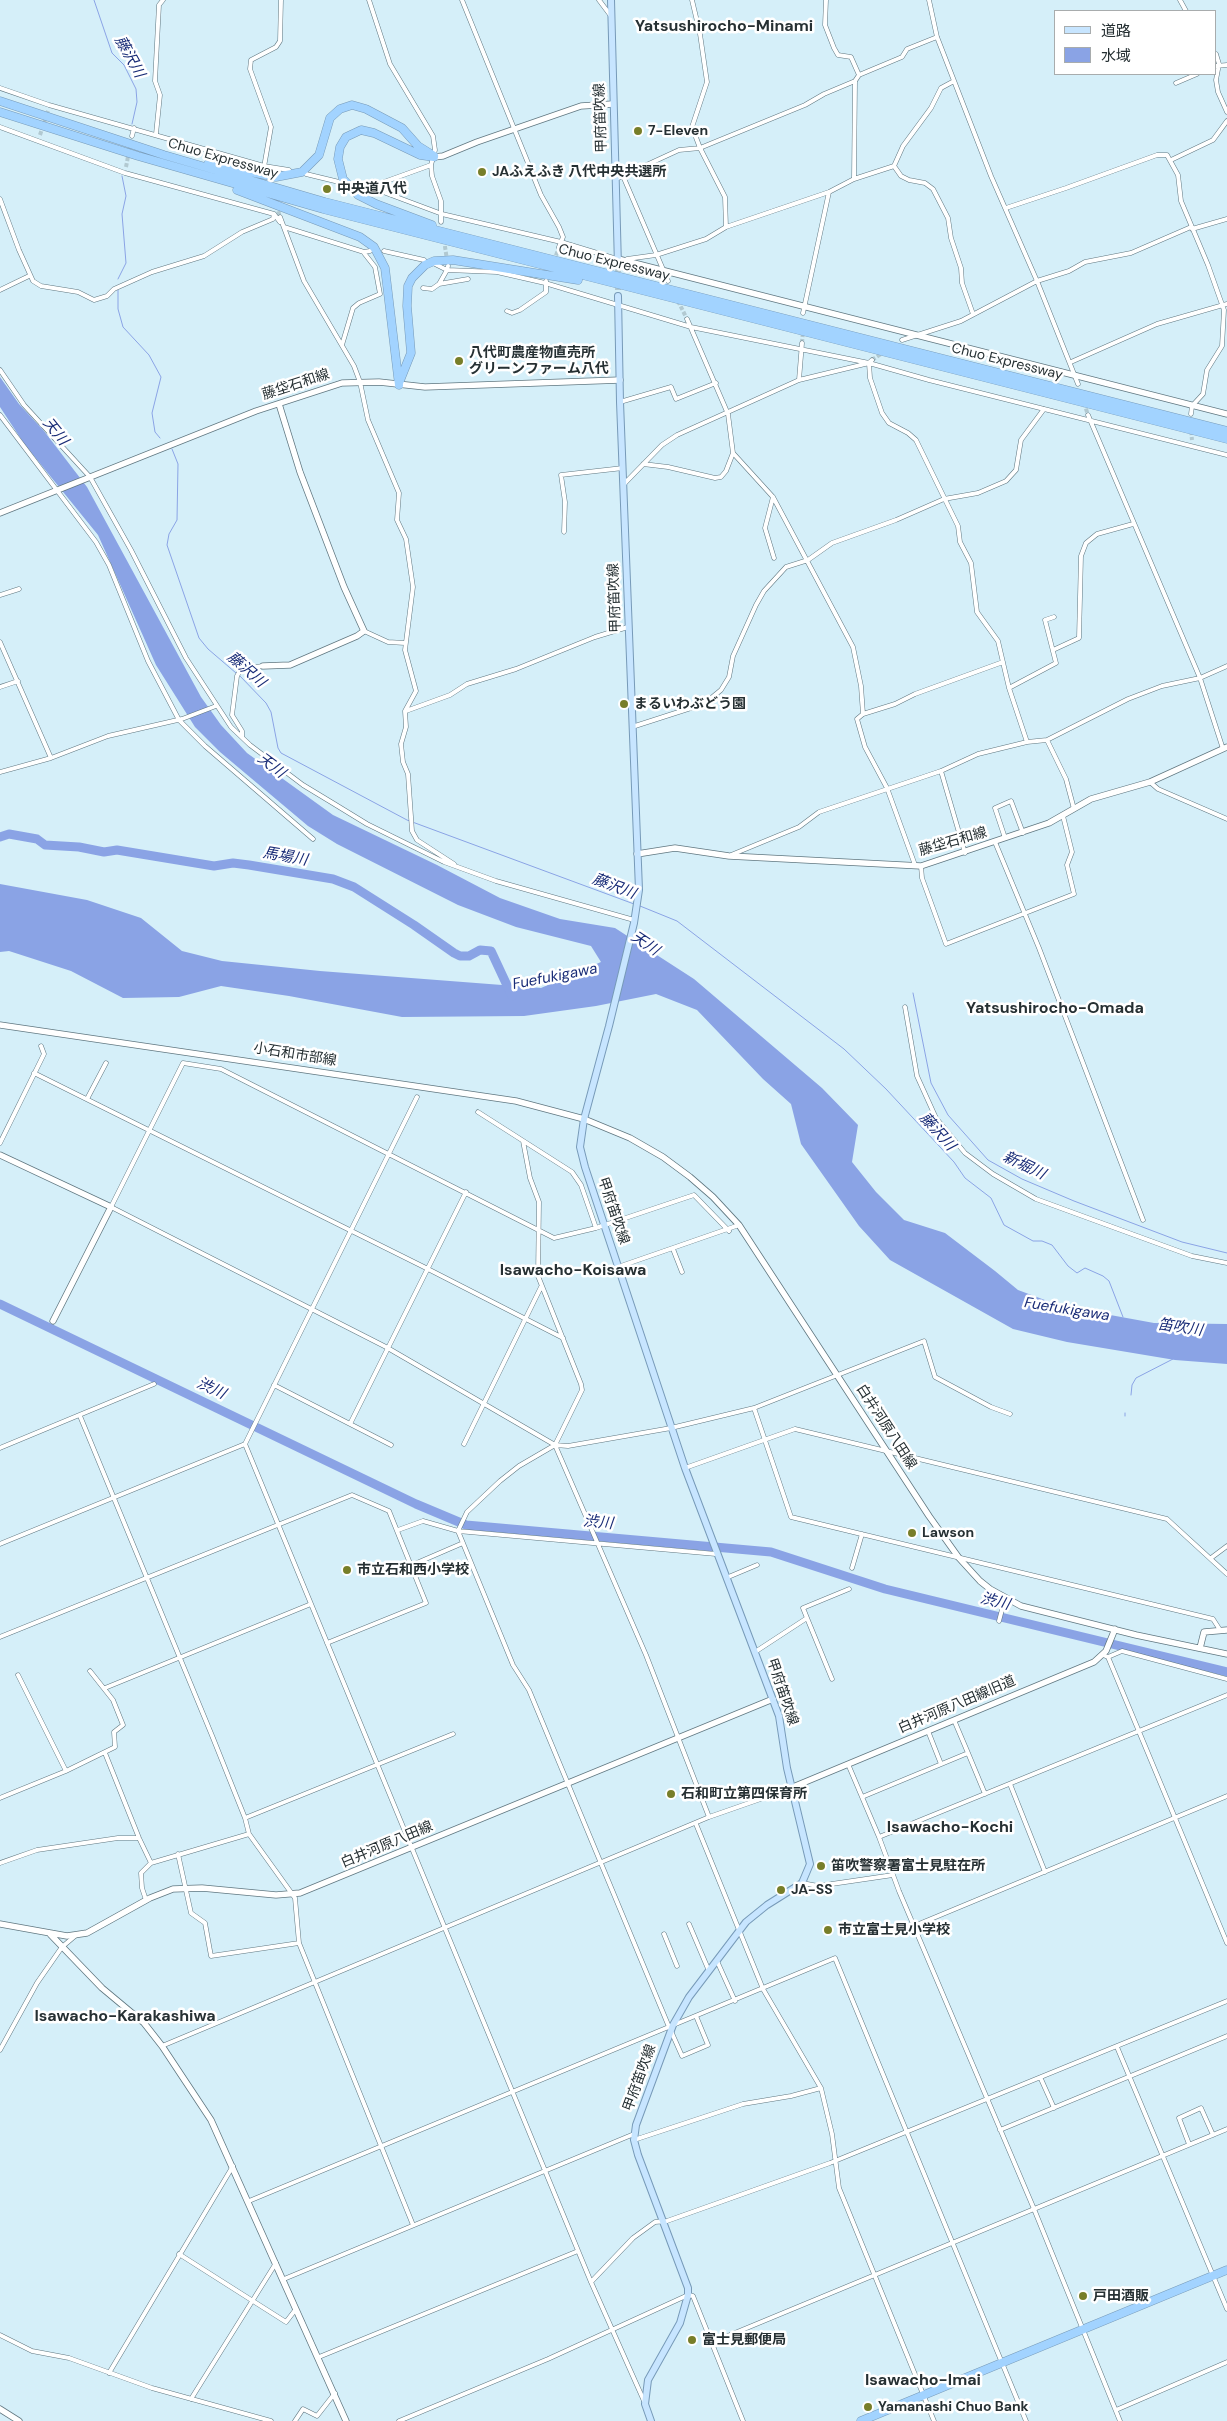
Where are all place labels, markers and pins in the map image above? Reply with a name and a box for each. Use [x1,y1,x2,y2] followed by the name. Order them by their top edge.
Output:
[648,123,708,139] place label: 7-Eleven
[632,125,644,137] marker: 7-Eleven
[492,164,666,180] place label: JAふえふき 八代中央共選所
[476,166,488,178] marker: JAふえふき 八代中央共選所
[337,181,407,197] place label: 中央道八代
[321,183,333,195] marker: 中央道八代
[469,345,609,378] place label: 八代町農産物直売所 グリーンファーム八代
[453,355,465,367] marker: 八代町農産物直売所 グリーンファーム八代
[634,696,746,712] place label: まるいわぶどう園
[618,698,630,710] marker: まるいわぶどう園
[922,1525,974,1541] place label: Lawson
[906,1527,918,1539] marker: Lawson
[357,1562,469,1578] place label: 市立石和西小学校
[341,1564,353,1576] marker: 市立石和西小学校
[681,1786,807,1802] place label: 石和町立第四保育所
[665,1788,677,1800] marker: 石和町立第四保育所
[831,1858,985,1874] place label: 笛吹警察署富士見駐在所
[815,1860,827,1872] marker: 笛吹警察署富士見駐在所
[791,1882,833,1898] place label: JA-SS
[775,1884,787,1896] marker: JA-SS
[838,1922,950,1938] place label: 市立富士見小学校
[822,1924,834,1936] marker: 市立富士見小学校
[1093,2288,1149,2304] place label: 戸田酒販
[1077,2290,1089,2302] marker: 戸田酒販
[702,2332,786,2348] place label: 富士見郵便局
[686,2334,698,2346] marker: 富士見郵便局
[878,2399,1029,2415] place label: Yamanashi Chuo Bank
[862,2401,874,2413] marker: Yamanashi Chuo Bank

